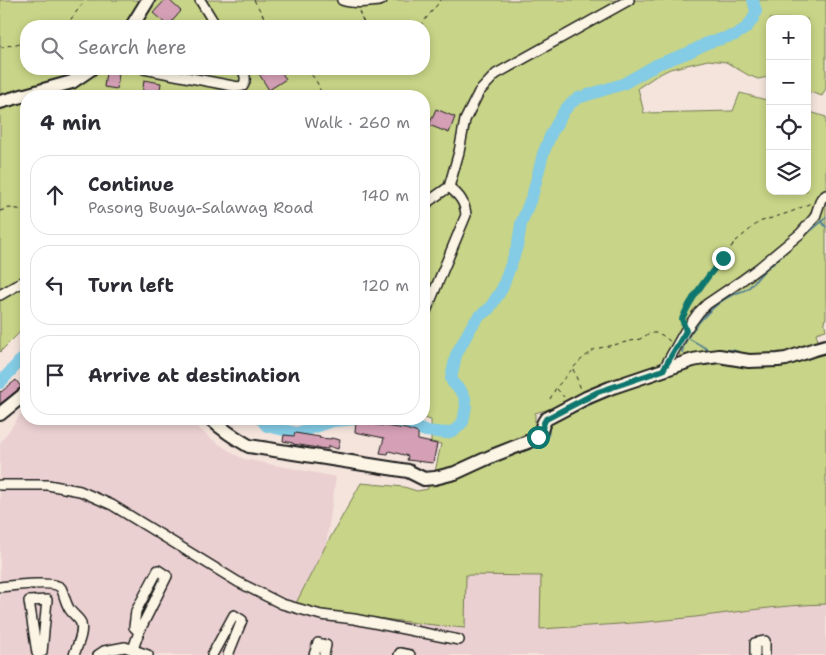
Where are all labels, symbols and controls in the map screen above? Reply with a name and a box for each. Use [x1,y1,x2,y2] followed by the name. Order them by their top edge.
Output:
[766,15,811,195] map controls
[766,15,811,60] button: +
[20,20,430,75] search box
[38,34,66,62] icon: search
[78,35,187,60] text: Search here
[766,60,811,105] button: −
[766,105,811,150] button: locate
[40,109,101,137] text: 4 min
[304,112,410,133] text: Walk · 260 m
[766,150,811,195] button: layers
[88,172,174,197] text: Continue
[41,181,69,209] icon: ahead
[362,185,409,206] text: 140 m
[88,197,313,218] text: Pasong Buaya-Salawag Road
[712,247,735,270] route end
[41,271,69,299] icon: left
[88,273,174,298] text: Turn left
[362,275,409,296] text: 120 m
[41,361,69,389] icon: arrive
[88,363,300,388] text: Arrive at destination
[527,426,550,449] route start

